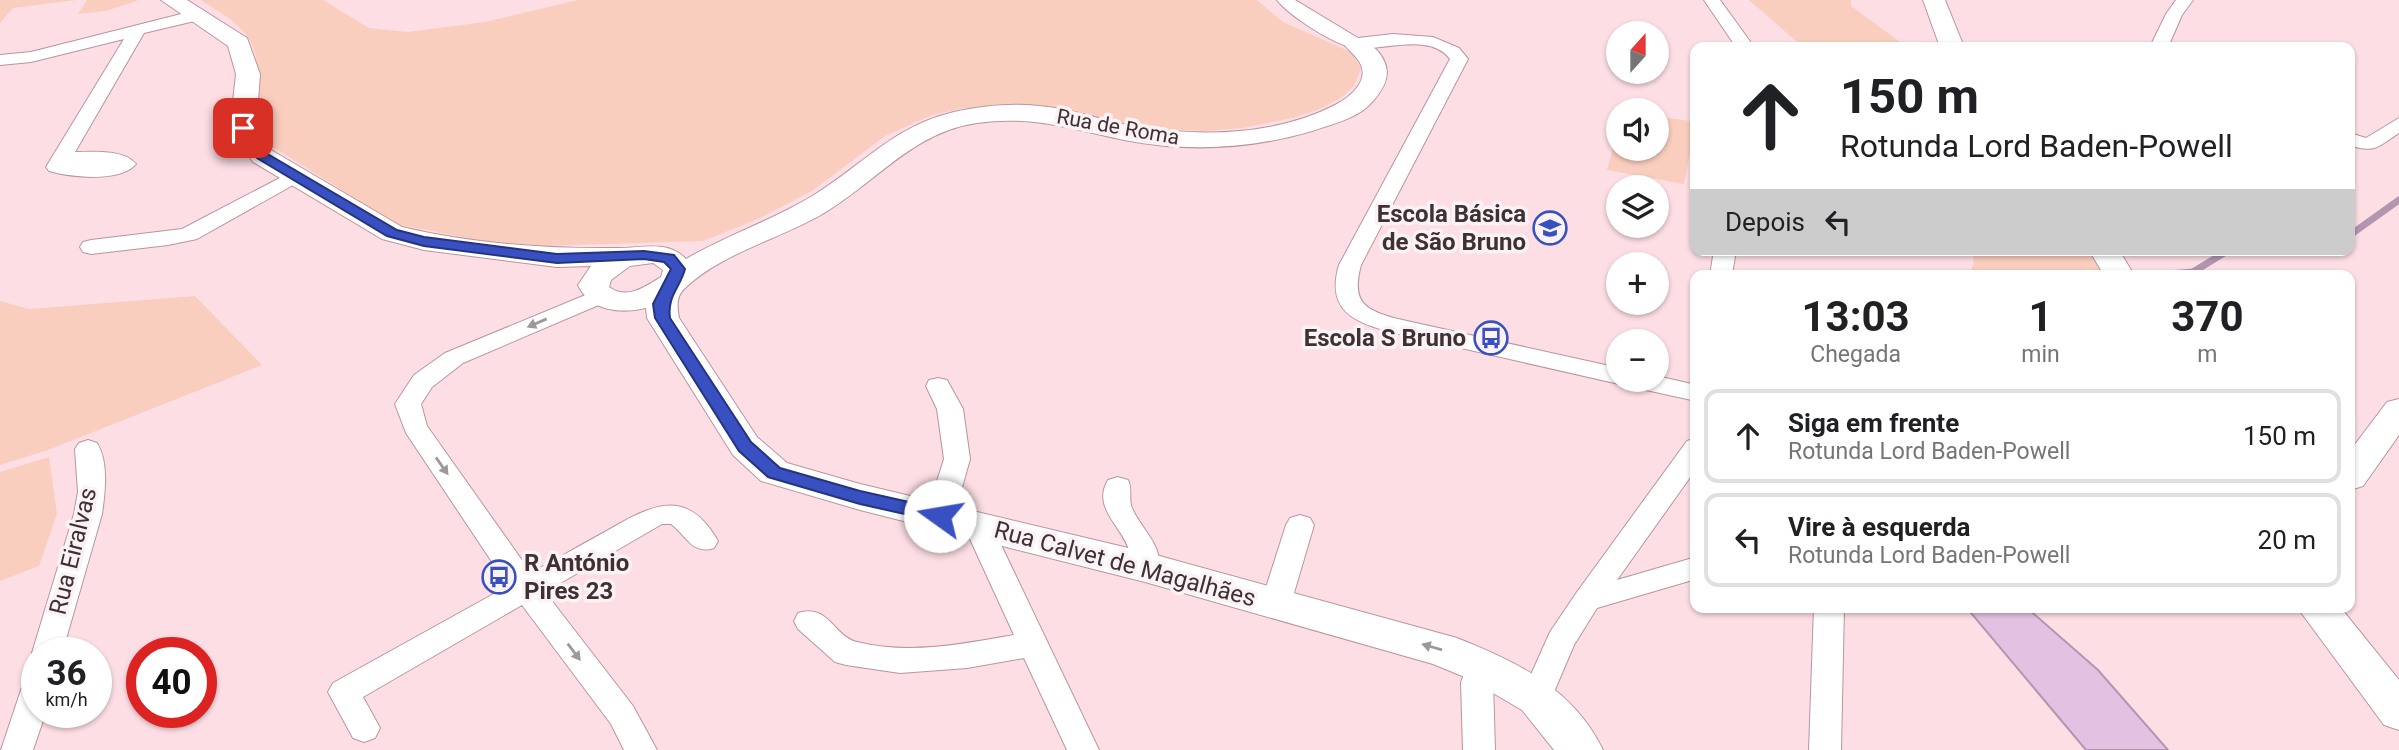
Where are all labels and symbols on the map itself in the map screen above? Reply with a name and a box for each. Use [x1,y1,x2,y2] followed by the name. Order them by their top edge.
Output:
[1606,21,1670,84] north arrow
[213,98,273,158] pin
[1055,104,1181,150] street label: Rua de Roma
[1377,200,1526,256] place label: Escola Básica de São Bruno
[1531,209,1569,247] school or university icon: Escola Básica de São Bruno
[526,318,547,329] one-way arrow
[1472,319,1510,357] bus stop icon: Escola S Bruno
[1304,324,1466,352] place label: Escola S Bruno
[435,457,449,475] one-way arrow
[903,479,977,553] position arrow
[44,485,102,617] street label: Rua Eiralvas
[991,516,1259,612] street label: Rua Calvet de Magalhães
[524,549,629,605] place label: R António Pires 23
[480,558,518,596] bus stop icon: R António Pires 23
[126,637,217,728] speed limit sign: 40
[566,642,581,660] one-way arrow
[1421,642,1442,652] one-way arrow

